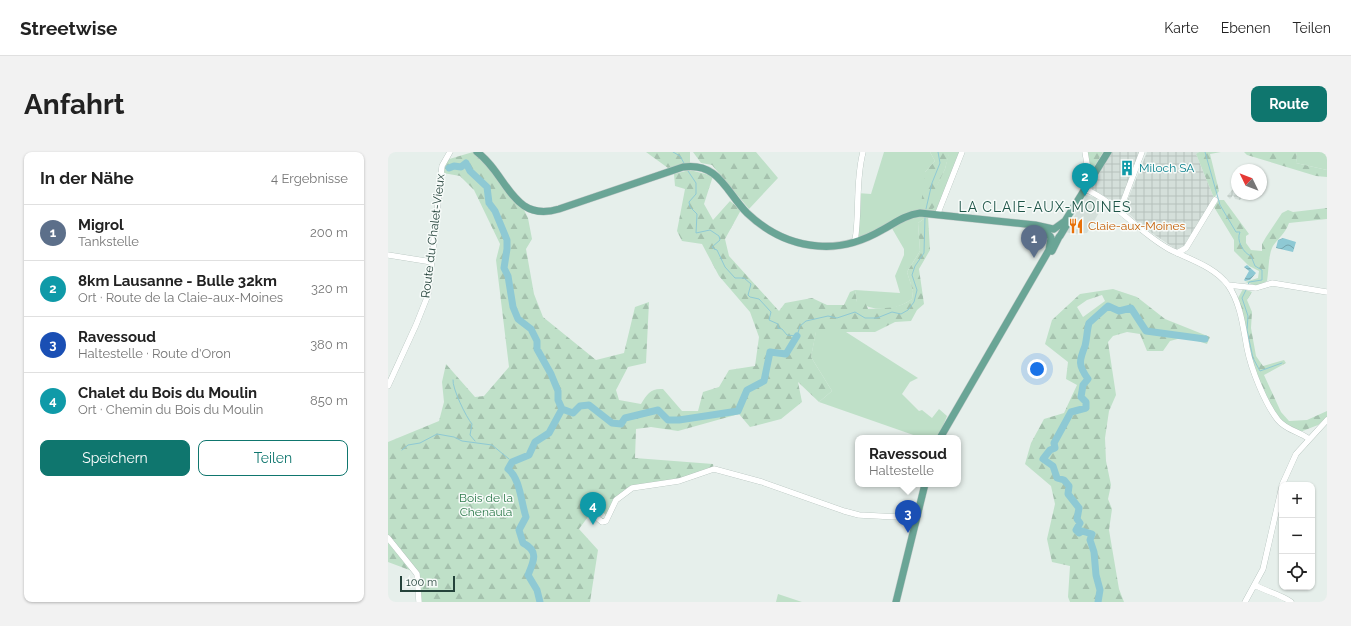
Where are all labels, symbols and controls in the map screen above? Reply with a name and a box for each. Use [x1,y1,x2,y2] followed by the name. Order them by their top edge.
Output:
[20,17,117,39] text: Streetwise
[1164,20,1199,36] text: Karte
[1221,20,1271,36] text: Ebenen
[1293,20,1331,36] text: Teilen
[1251,86,1327,122] button: Route
[24,88,125,121] text: Anfahrt
[1118,159,1136,177] building icon: Miloch SA
[1139,161,1194,175] place label: Miloch SA
[1072,163,1098,196] pin: 2
[1231,164,1267,200] north arrow
[40,168,134,188] text: In der Nähe
[271,171,348,186] text: 4 Ergebnisse
[418,173,448,299] street label: Route du Chalet-Vieux
[959,199,1131,215] district label: LA CLAIE-AUX-MOINES
[78,216,124,234] text: Migrol
[1067,217,1085,235] restaurant icon: Claie-aux-Moines
[1088,219,1186,233] place label: Claie-aux-Moines
[50,225,56,240] text: 1
[310,225,348,240] text: 200 m
[1021,225,1047,258] pin: 1
[78,234,139,249] text: Tankstelle
[78,272,277,290] text: 8km Lausanne - Bulle 32km
[49,281,57,296] text: 2
[311,281,348,296] text: 320 m
[78,290,283,305] text: Ort · Route de la Claie-aux-Moines
[78,328,156,346] text: Ravessoud
[49,337,57,352] text: 3
[310,337,348,352] text: 380 m
[78,346,231,361] text: Haltestelle · Route d'Oron
[1027,359,1047,379] your location
[78,384,257,402] text: Chalet du Bois du Moulin
[49,393,57,408] text: 4
[310,393,348,408] text: 850 m
[78,402,263,417] text: Ort · Chemin du Bois du Moulin
[855,435,961,487] popup
[40,440,190,476] button: Speichern
[198,440,348,476] button: Teilen
[869,445,947,463] text: Ravessoud
[869,463,934,478] text: Haltestelle
[1279,482,1315,590] map controls
[1279,482,1315,518] button: +
[459,491,513,519] park label: Bois de la Chenaula
[580,492,606,525] pin: 4
[895,500,921,533] pin: 3
[1279,518,1315,554] button: −
[1279,554,1315,590] button: locate
[400,574,455,593] scale bar
[406,576,437,589] text: 100 m

